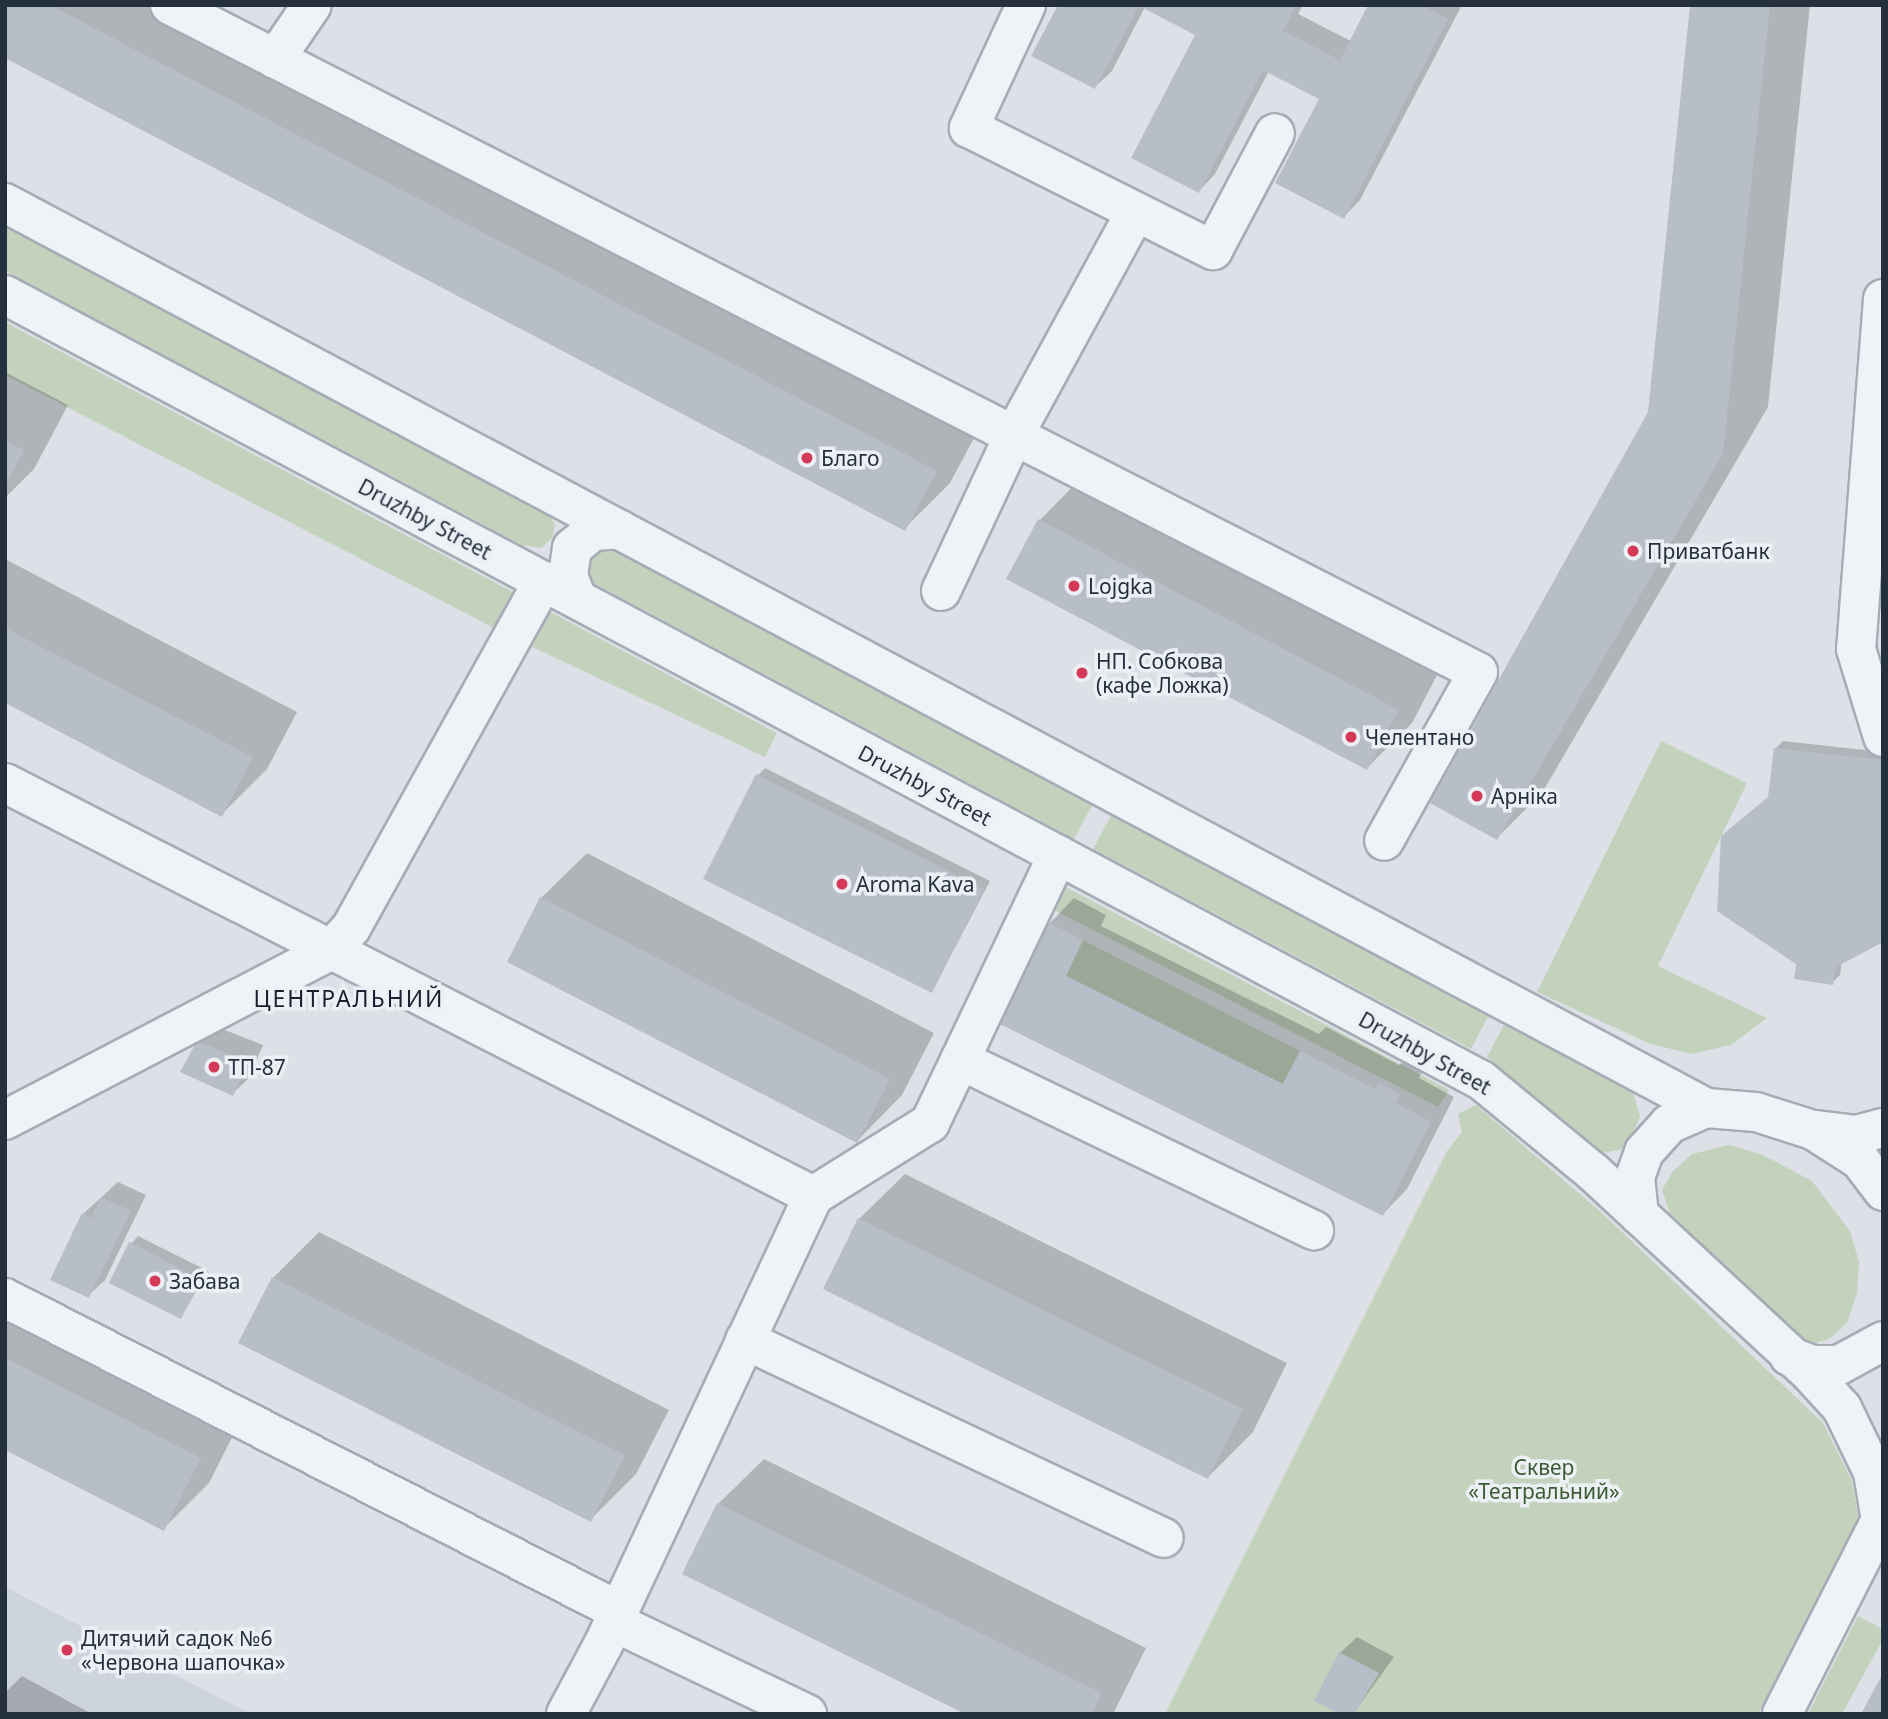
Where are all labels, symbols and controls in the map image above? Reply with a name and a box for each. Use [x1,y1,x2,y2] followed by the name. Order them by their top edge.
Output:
[821,445,879,471] place label: Благо
[799,450,815,466] marker: Благо
[354,473,496,565] street label: Druzhby Street
[1647,538,1770,564] place label: Приватбанк
[1625,543,1641,559] marker: Приватбанк
[1088,573,1153,599] place label: Lojgka
[1066,578,1082,594] marker: Lojgka
[1096,648,1229,698] place label: НП. Собкова (кафе Ложка)
[1074,665,1090,681] marker: НП. Собкова (кафе Ложка)
[1365,724,1474,750] place label: Челентано
[1343,729,1359,745] marker: Челентано
[854,739,996,831] street label: Druzhby Street
[1491,783,1558,809] place label: Арніка
[1469,788,1485,804] marker: Арніка
[856,871,974,897] place label: Aroma Kava
[834,876,850,892] marker: Aroma Kava
[255,984,443,1012] district label: ЦЕНТРАЛЬНИЙ
[1355,1006,1495,1100] street label: Druzhby Street
[228,1054,286,1080] place label: ТП-87
[206,1059,222,1075] marker: ТП-87
[169,1268,241,1294] place label: Забава
[147,1273,163,1289] marker: Забава
[1468,1454,1620,1504] park label: Сквер «Театральний»
[81,1625,285,1675] place label: Дитячий садок №6 «Червона шапочка»
[59,1642,75,1658] marker: Дитячий садок №6 «Червона шапочка»

